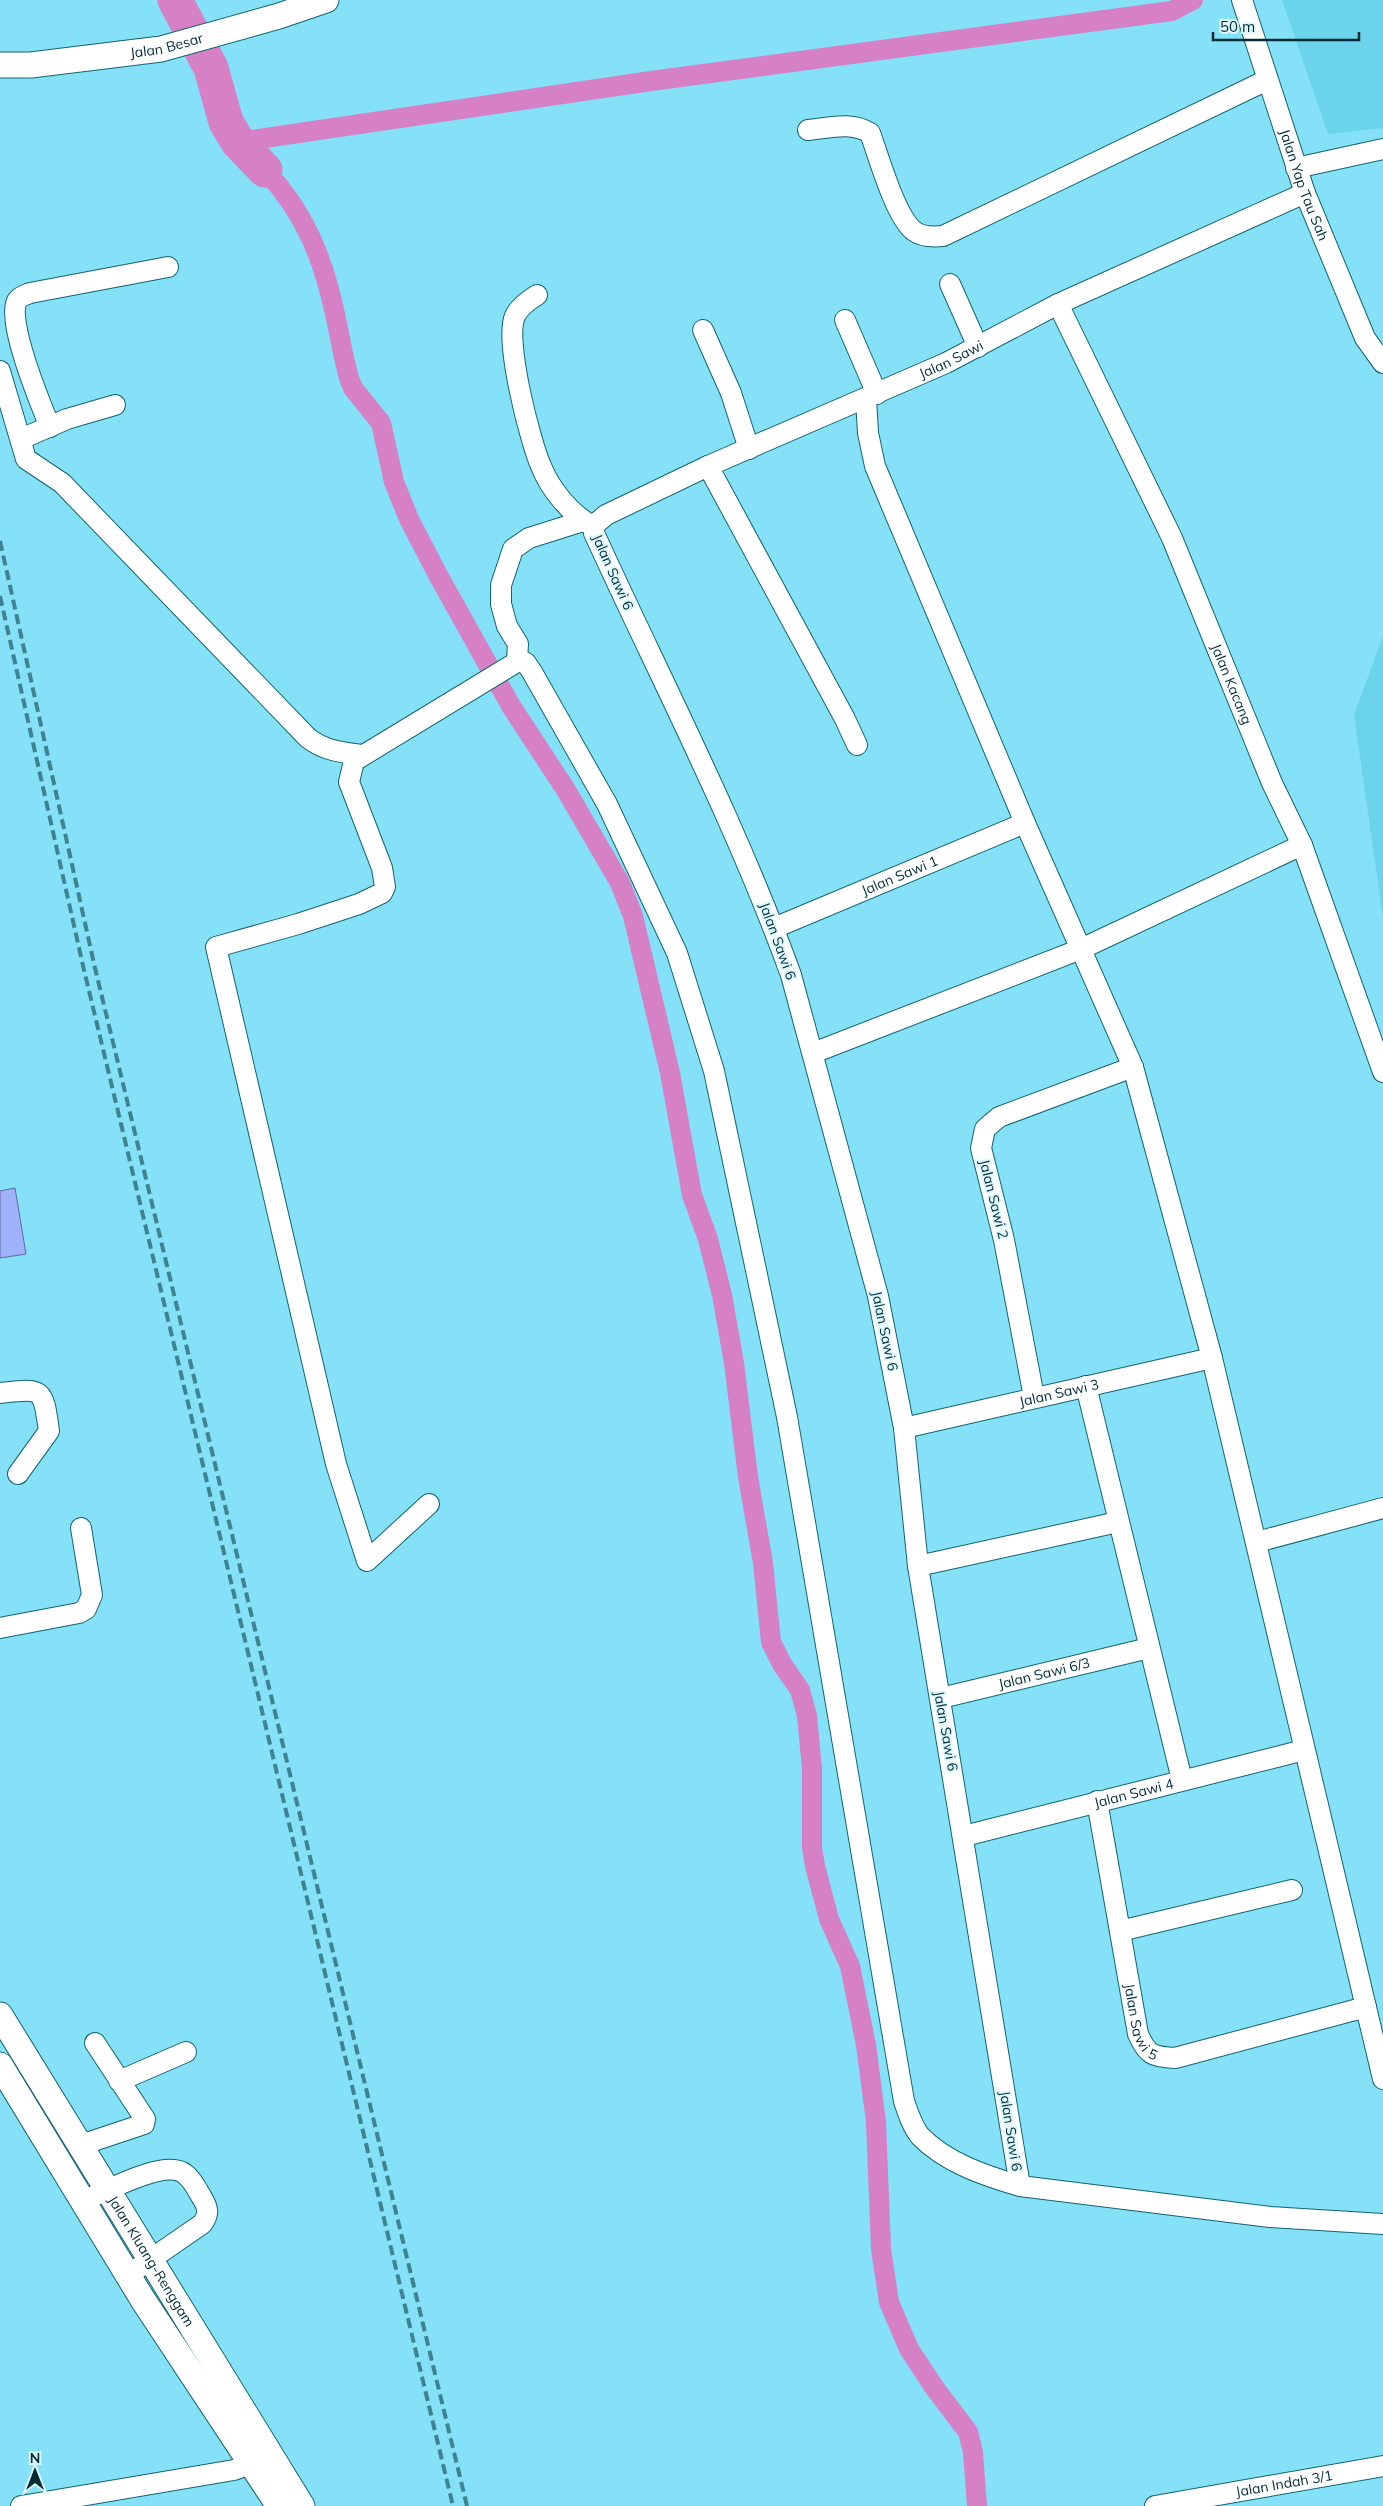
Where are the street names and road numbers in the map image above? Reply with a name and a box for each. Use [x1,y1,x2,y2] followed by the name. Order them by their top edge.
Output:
[129,28,206,62] street label: Jalan Besar
[1276,127,1333,243] street label: Jalan Yap Tau Sah
[916,336,986,383] street label: Jalan Sawi
[588,531,638,613] street label: Jalan Sawi 6
[1207,641,1256,727] street label: Jalan Kacang
[858,852,940,900] street label: Jalan Sawi 1
[756,900,800,982] street label: Jalan Sawi 6
[975,1157,1013,1241] street label: Jalan Sawi 2
[868,1289,902,1373] street label: Jalan Sawi 6
[1017,1375,1101,1411] street label: Jalan Sawi 3
[996,1654,1092,1693] street label: Jalan Sawi 6/3
[930,1689,962,1773] street label: Jalan Sawi 6
[1092,1774,1176,1812] street label: Jalan Sawi 4
[1120,1982,1161,2064] street label: Jalan Sawi 5
[996,2089,1026,2173] street label: Jalan Sawi 6
[104,2192,199,2330] street label: Jalan Kluang-Renggam
[1234,2466,1334,2501] street label: Jalan Indah 3/1

